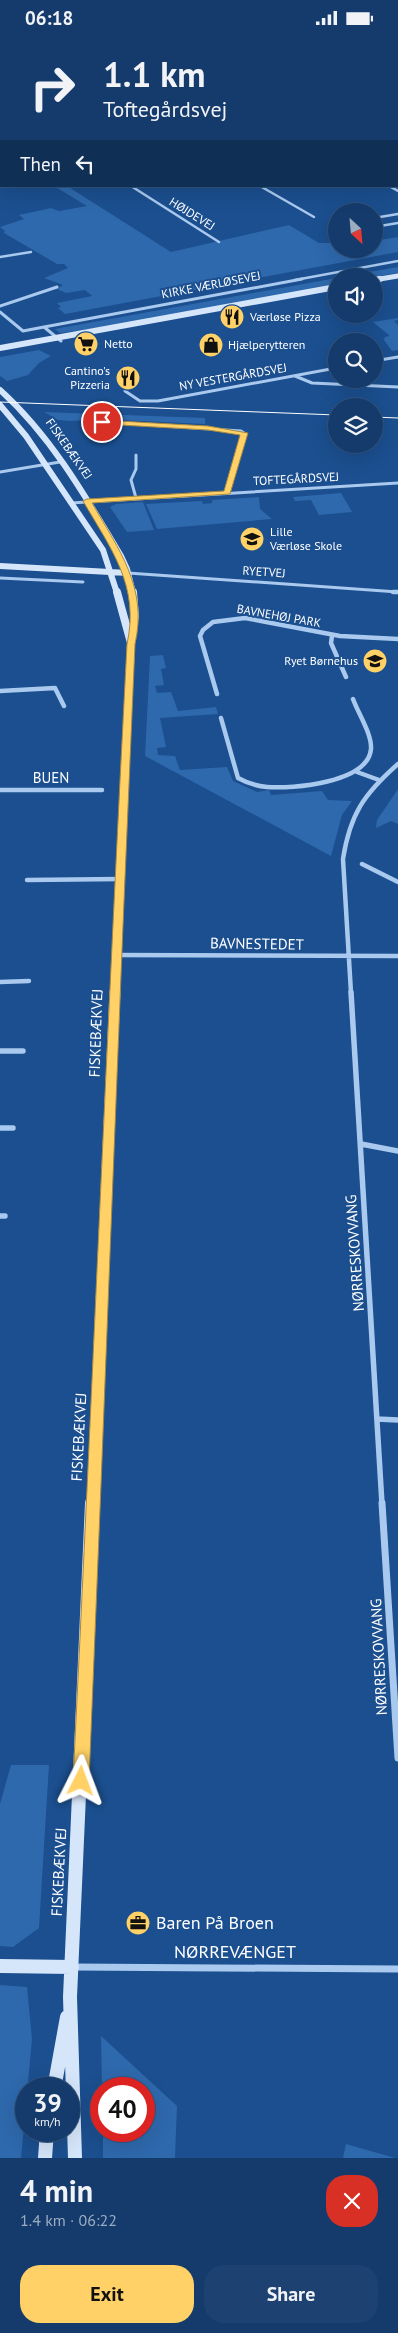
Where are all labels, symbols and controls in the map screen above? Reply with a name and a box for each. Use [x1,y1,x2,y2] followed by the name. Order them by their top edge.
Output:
[25,6,73,30] text: 06:18
[103,51,206,97] text: 1.1 km
[20,55,85,120] icon: right
[103,95,227,123] text: Toftegårdsvej
[71,150,99,178] icon: left
[20,152,61,176] text: Then
[167,194,218,233] street label: HØJDEVEJ
[328,203,382,257] north arrow
[328,203,383,453] map controls
[160,268,262,301] street label: KIRKE VÆRLØSEVEJ
[328,268,383,323] button: sound
[219,304,245,330] restaurant icon: Værløse Pizza
[249,309,321,324] place label: Værløse Pizza
[73,331,99,357] supermarket icon: Netto
[198,332,224,358] shop icon: Hjælperytteren
[328,333,383,388] button: search
[104,336,133,351] place label: Netto
[228,337,305,352] place label: Hjælperytteren
[178,360,288,393] street label: NY VESTERGÅRDSVEJ
[64,363,110,392] place label: Cantino's Pizzeria
[115,365,141,391] restaurant icon: Cantino's Pizzeria
[328,398,383,453] button: layers
[81,401,123,443] pin
[88,408,116,436] icon: arrive
[43,415,96,482] street label: FISKEBÆKVEJ
[253,469,339,488] street label: TOFTEGÅRDSVEJ
[269,524,342,553] place label: Lille Værløse Skole
[239,526,265,552] school or university icon: Lille Værløse Skole
[242,563,286,580] street label: RYETVEJ
[236,601,322,630] street label: BAVNEHØJ PARK
[362,648,388,674] school or university icon: Ryet Børnehus
[284,653,358,668] place label: Ryet Børnehus
[33,768,69,787] street label: BUEN
[210,933,305,954] street label: BAVNESTEDET
[84,988,107,1078] street label: FISKEBÆKVEJ
[341,1194,368,1312] street label: NØRRESKOVVANG
[67,1392,90,1482] street label: FISKEBÆKVEJ
[366,1598,391,1716] street label: NØRRESKOVVANG
[54,1754,106,1806] position arrow
[47,1827,70,1917] street label: FISKEBÆKVEJ
[125,1910,151,1936] office icon: Baren På Broen
[156,1911,274,1934] place label: Baren På Broen
[174,1940,296,1963] street label: NØRREVÆNGET
[90,2077,155,2142] speed limit sign: 40
[33,2087,62,2119] text: 39
[34,2114,61,2129] text: km/h
[20,2171,93,2210] text: 4 min
[326,2175,378,2227] button: close
[20,2210,117,2230] text: 1.4 km · 06:22
[20,2265,194,2323] button: Exit
[204,2265,378,2323] button: Share

